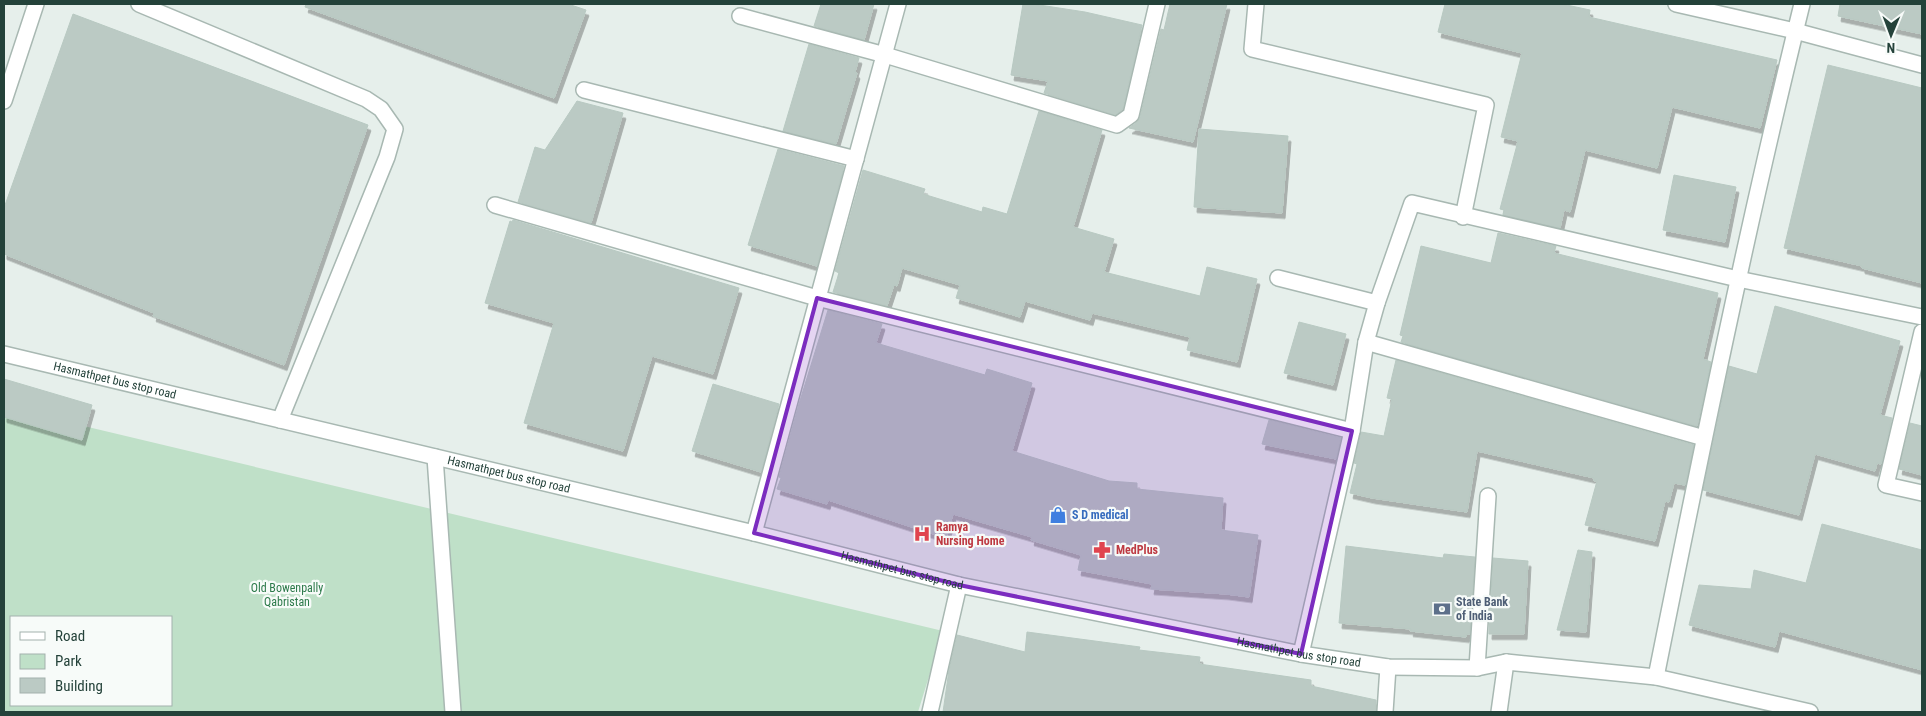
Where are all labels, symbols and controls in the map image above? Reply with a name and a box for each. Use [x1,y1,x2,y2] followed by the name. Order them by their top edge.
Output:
[1866,10,1916,60] north arrow
[1886,40,1895,56] text: N
[52,359,178,402] street label: Hasmathpet bus stop road
[446,453,572,496] street label: Hasmathpet bus stop road
[1048,505,1068,525] shop icon: S D medical
[1072,508,1129,522] place label: S D medical
[936,520,1005,548] place label: Ramya Nursing Home
[912,524,932,544] hospital icon: Ramya Nursing Home
[1092,540,1112,560] pharmacy icon: MedPlus
[1116,543,1159,557] place label: MedPlus
[840,548,965,593] street label: Hasmathpet bus stop road
[251,581,323,609] park label: Old Bowenpally Qabristan
[1456,595,1508,623] place label: State Bank of India
[1432,599,1452,619] bank icon: State Bank of India
[10,616,172,706] legend
[55,627,85,645] text: Road
[1236,634,1362,670] street label: Hasmathpet bus stop road
[55,652,82,670] text: Park
[55,677,103,695] text: Building

